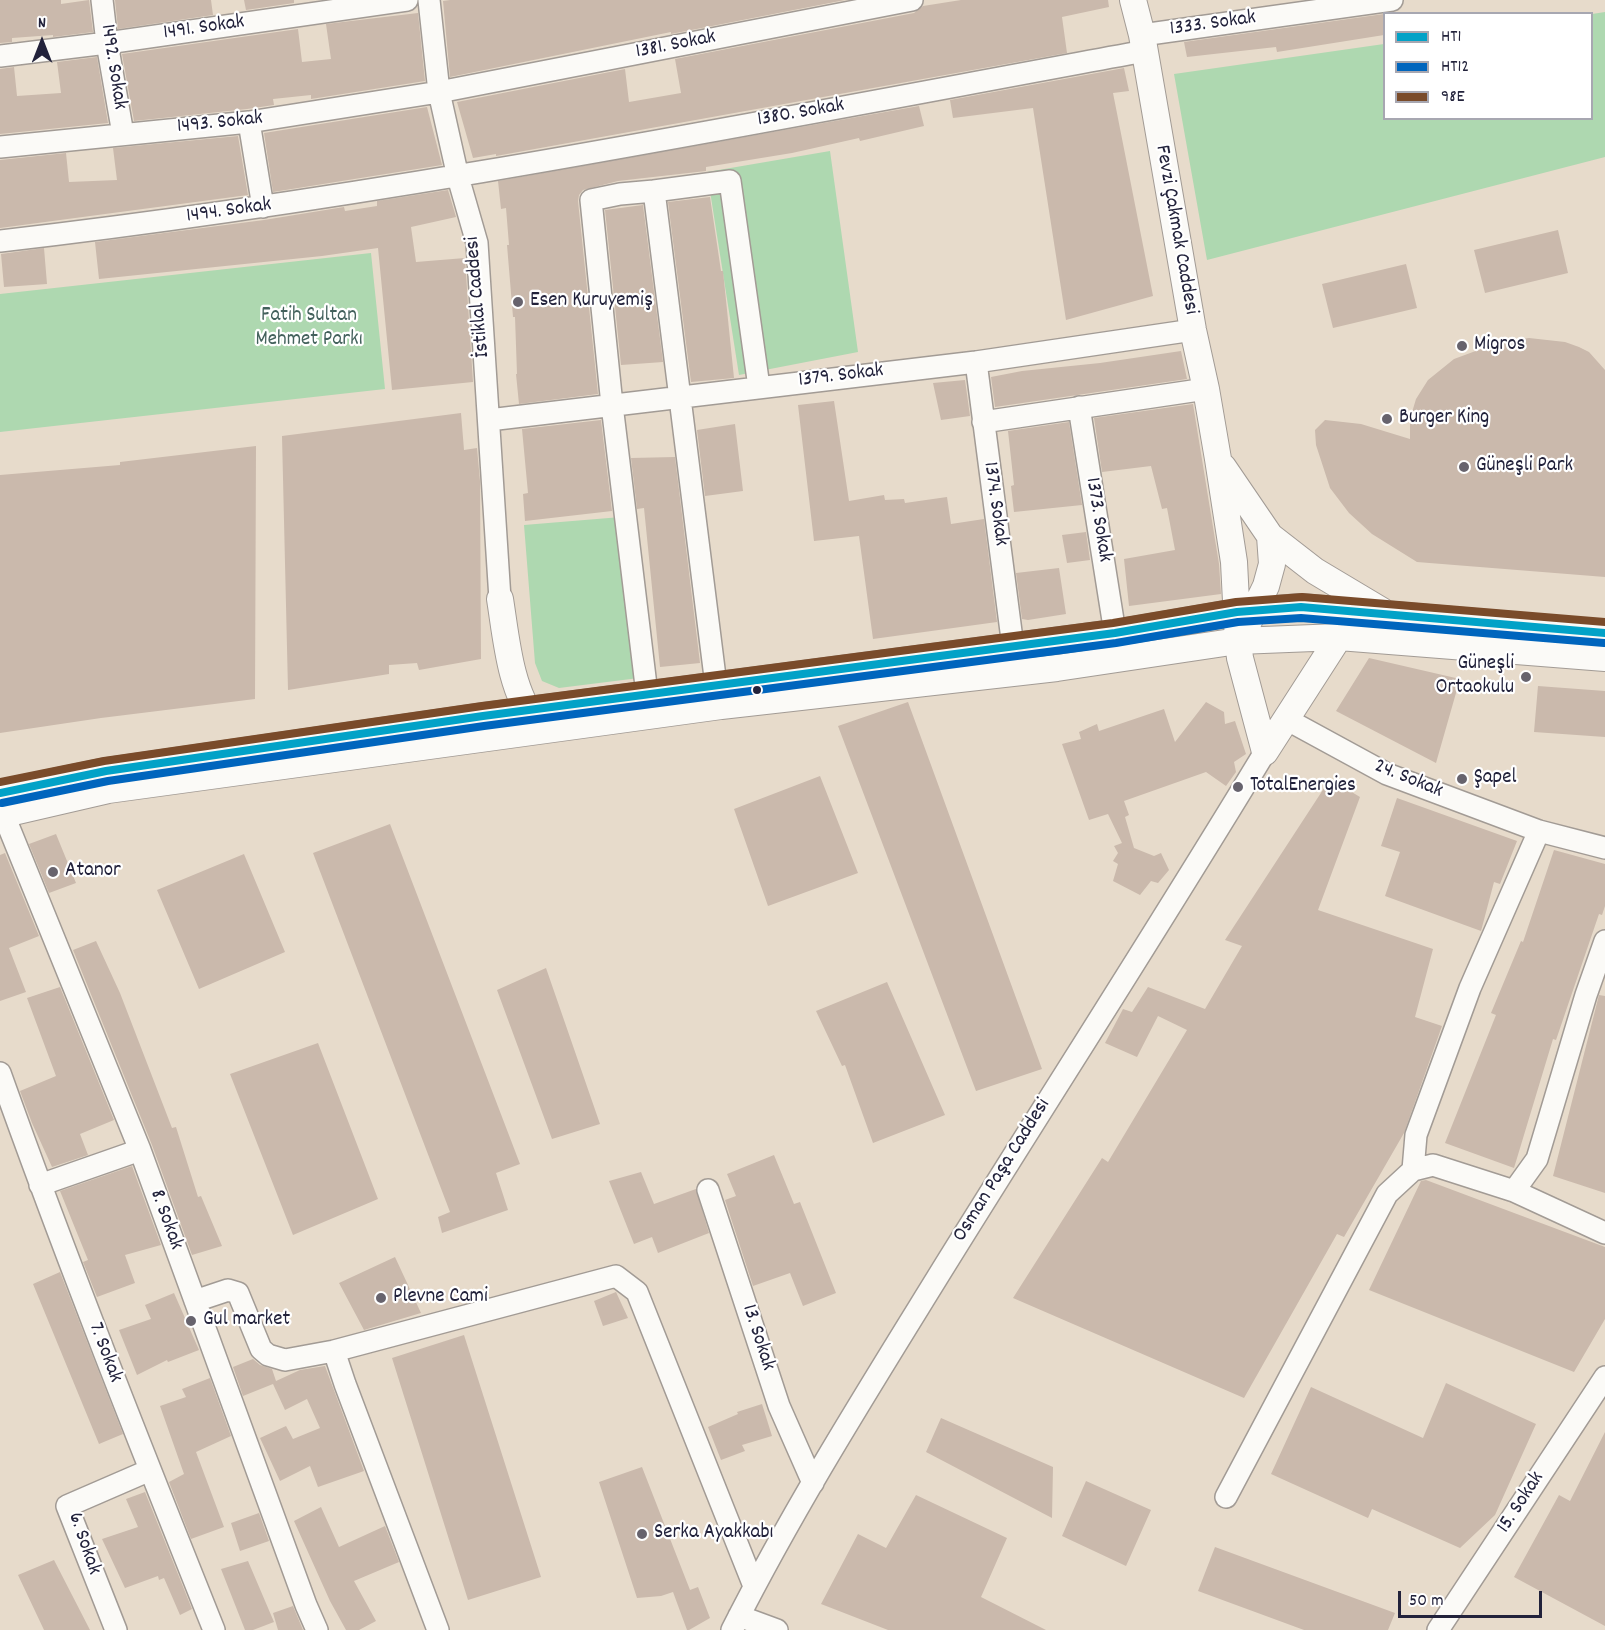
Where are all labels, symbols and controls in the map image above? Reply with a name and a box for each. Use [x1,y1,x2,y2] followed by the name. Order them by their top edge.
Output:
[1168,7,1258,43] street label: 1333. Sokak
[162,11,246,47] street label: 1491. Sokak
[12,12,72,72] north arrow
[38,12,46,35] text: N
[1383,12,1593,120] legend
[93,23,131,111] street label: 1492. Sokak
[1441,25,1461,50] text: HT1
[634,26,718,66] street label: 1381. Sokak
[1441,55,1469,80] text: HT12
[1441,85,1465,110] text: 98E
[756,94,846,134] street label: 1380. Sokak
[176,107,264,141] street label: 1493. Sokak
[1148,143,1202,317] street label: Fevzi Çakmak Caddesi
[185,194,273,230] street label: 1494. Sokak
[461,235,497,359] street label: İstiklal Caddesi
[530,289,653,315] place label: Esen Kuruyemiş
[511,295,525,309] marker: Esen Kuruyemiş
[255,304,363,354] park label: Fatih Sultan Mehmet Parkı
[1474,333,1525,359] place label: Migros
[1455,339,1469,353] marker: Migros
[797,359,885,395] street label: 1379. Sokak
[1399,406,1489,432] place label: Burger King
[1380,412,1394,426] marker: Burger King
[1476,454,1573,480] place label: Güneşli Park
[976,460,1012,548] street label: 1374. Sokak
[1457,460,1471,474] marker: Güneşli Park
[1078,476,1116,564] street label: 1373. Sokak
[1436,652,1514,702] place label: Güneşli Ortaokulu
[1519,670,1533,684] marker: Güneşli Ortaokulu
[751,684,763,696] unlabelled marker
[1370,755,1446,805] street label: 24. Sokak
[1474,766,1516,792] place label: Şapel
[1455,772,1469,786] marker: Şapel
[1250,774,1356,800] place label: TotalEnergies
[1231,780,1245,794] marker: TotalEnergies
[65,859,121,885] place label: Atanor
[46,865,60,879] marker: Atanor
[949,1095,1057,1247] street label: Osman Paşa Caddesi
[142,1186,188,1254] street label: 8. Sokak
[393,1285,488,1311] place label: Plevne Cami
[374,1291,388,1305] marker: Plevne Cami
[735,1302,779,1374] street label: 13. Sokak
[203,1308,290,1334] place label: Gul market
[184,1314,198,1328] marker: Gul market
[81,1320,127,1386] street label: 7. Sokak
[1493,1468,1551,1538] street label: 15. Sokak
[61,1510,105,1578] street label: 6. Sokak
[654,1521,773,1547] place label: Serka Ayakkabı
[635,1527,649,1541] marker: Serka Ayakkabı
[1401,1579,1545,1617] scale bar
[1409,1589,1444,1614] text: 50 m

